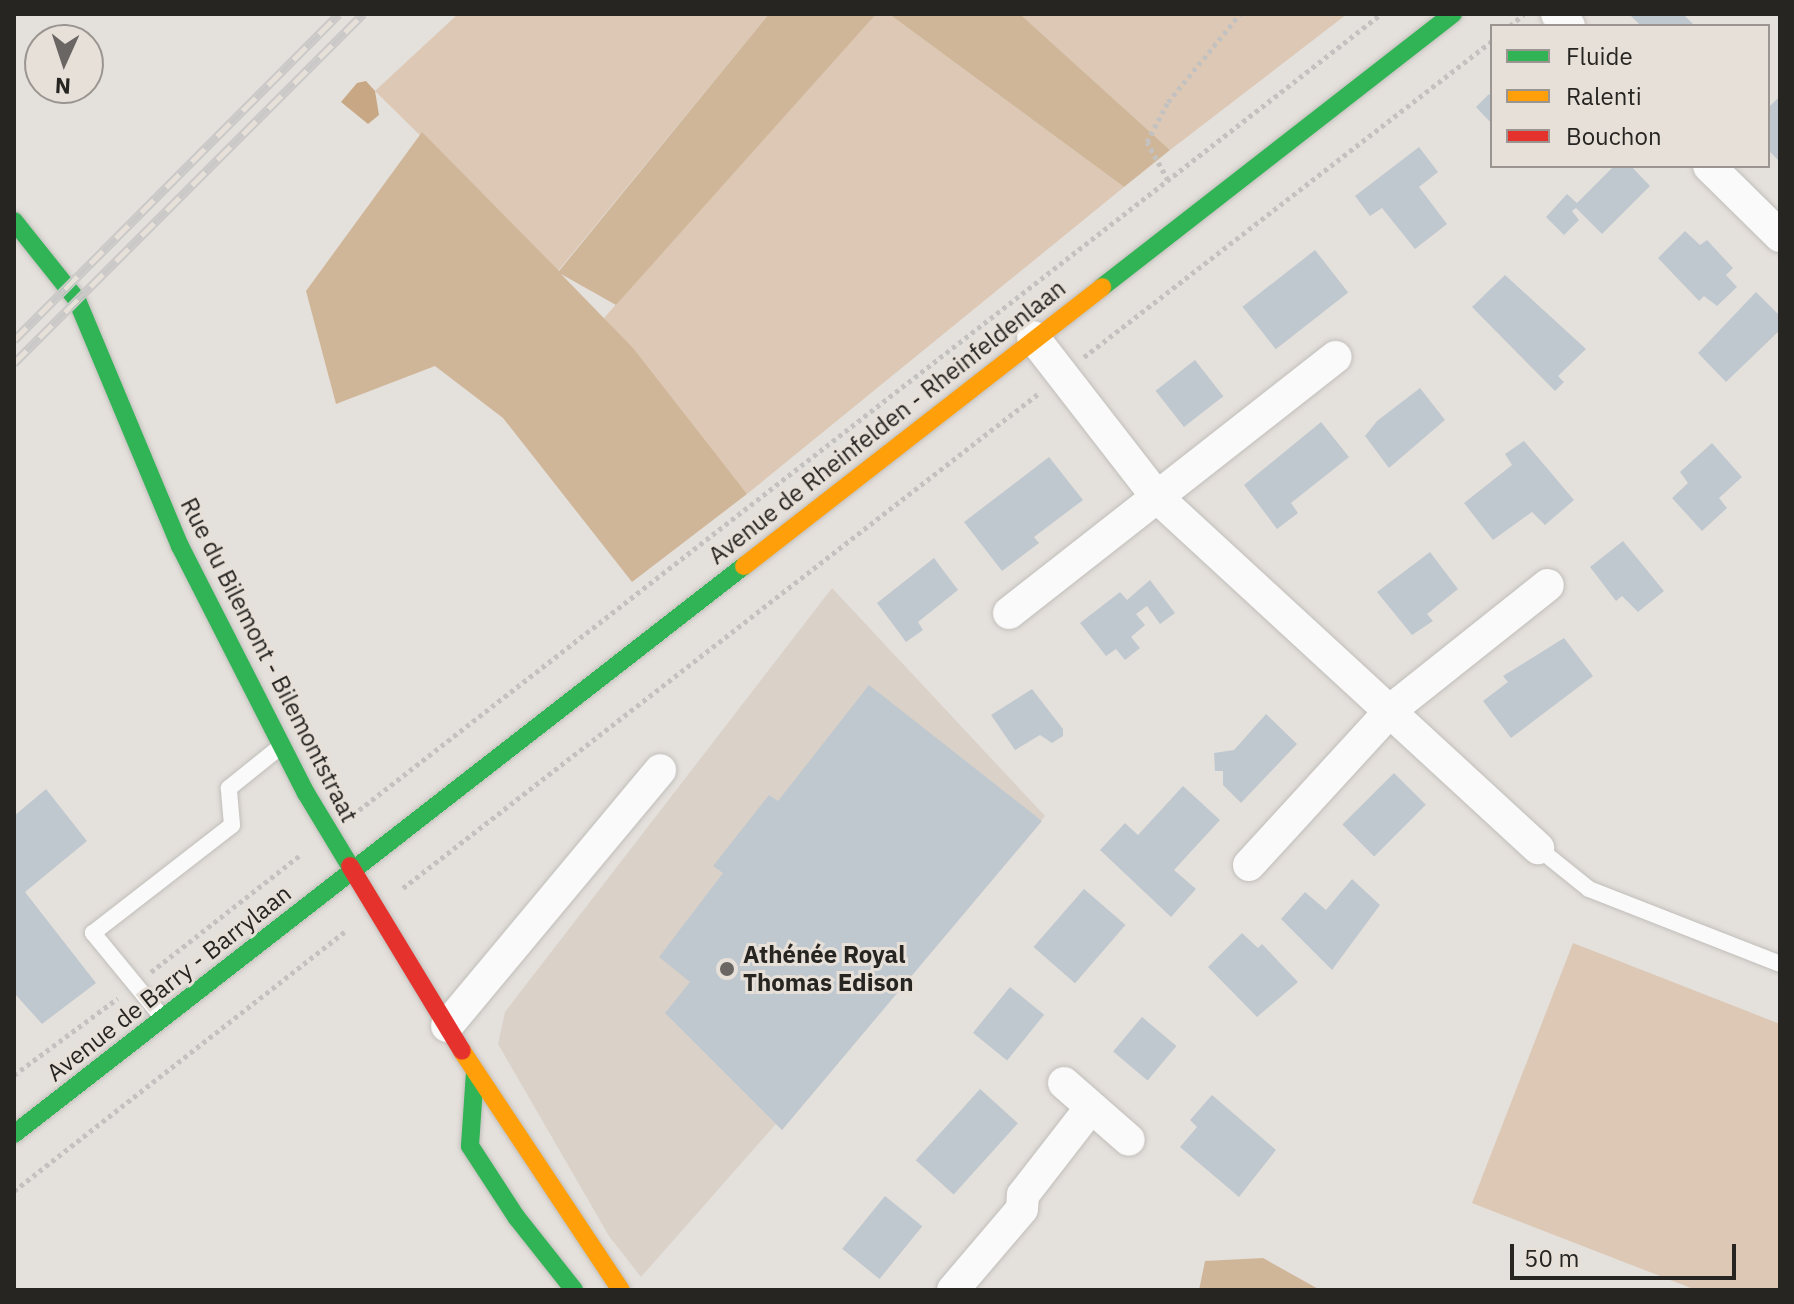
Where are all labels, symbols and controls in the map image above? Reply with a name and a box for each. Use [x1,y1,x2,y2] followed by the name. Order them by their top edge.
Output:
[24,24,104,104] north arrow
[1490,24,1770,168] legend
[1566,40,1633,72] text: Fluide
[54,72,72,101] text: N
[1566,80,1642,112] text: Ralenti
[1566,120,1662,152] text: Bouchon
[703,274,1071,570] street label: Avenue de Rheinfelden - Rheinfeldenlaan
[174,493,364,827] street label: Rue du Bilemont - Bilemontstraat
[41,879,297,1087] street label: Avenue de Barry - Barrylaan
[743,941,913,997] place label: Athénée Royal Thomas Edison
[718,960,736,978] marker: Athénée Royal Thomas Edison
[1514,1228,1740,1278] scale bar
[1524,1242,1579,1274] text: 50 m

